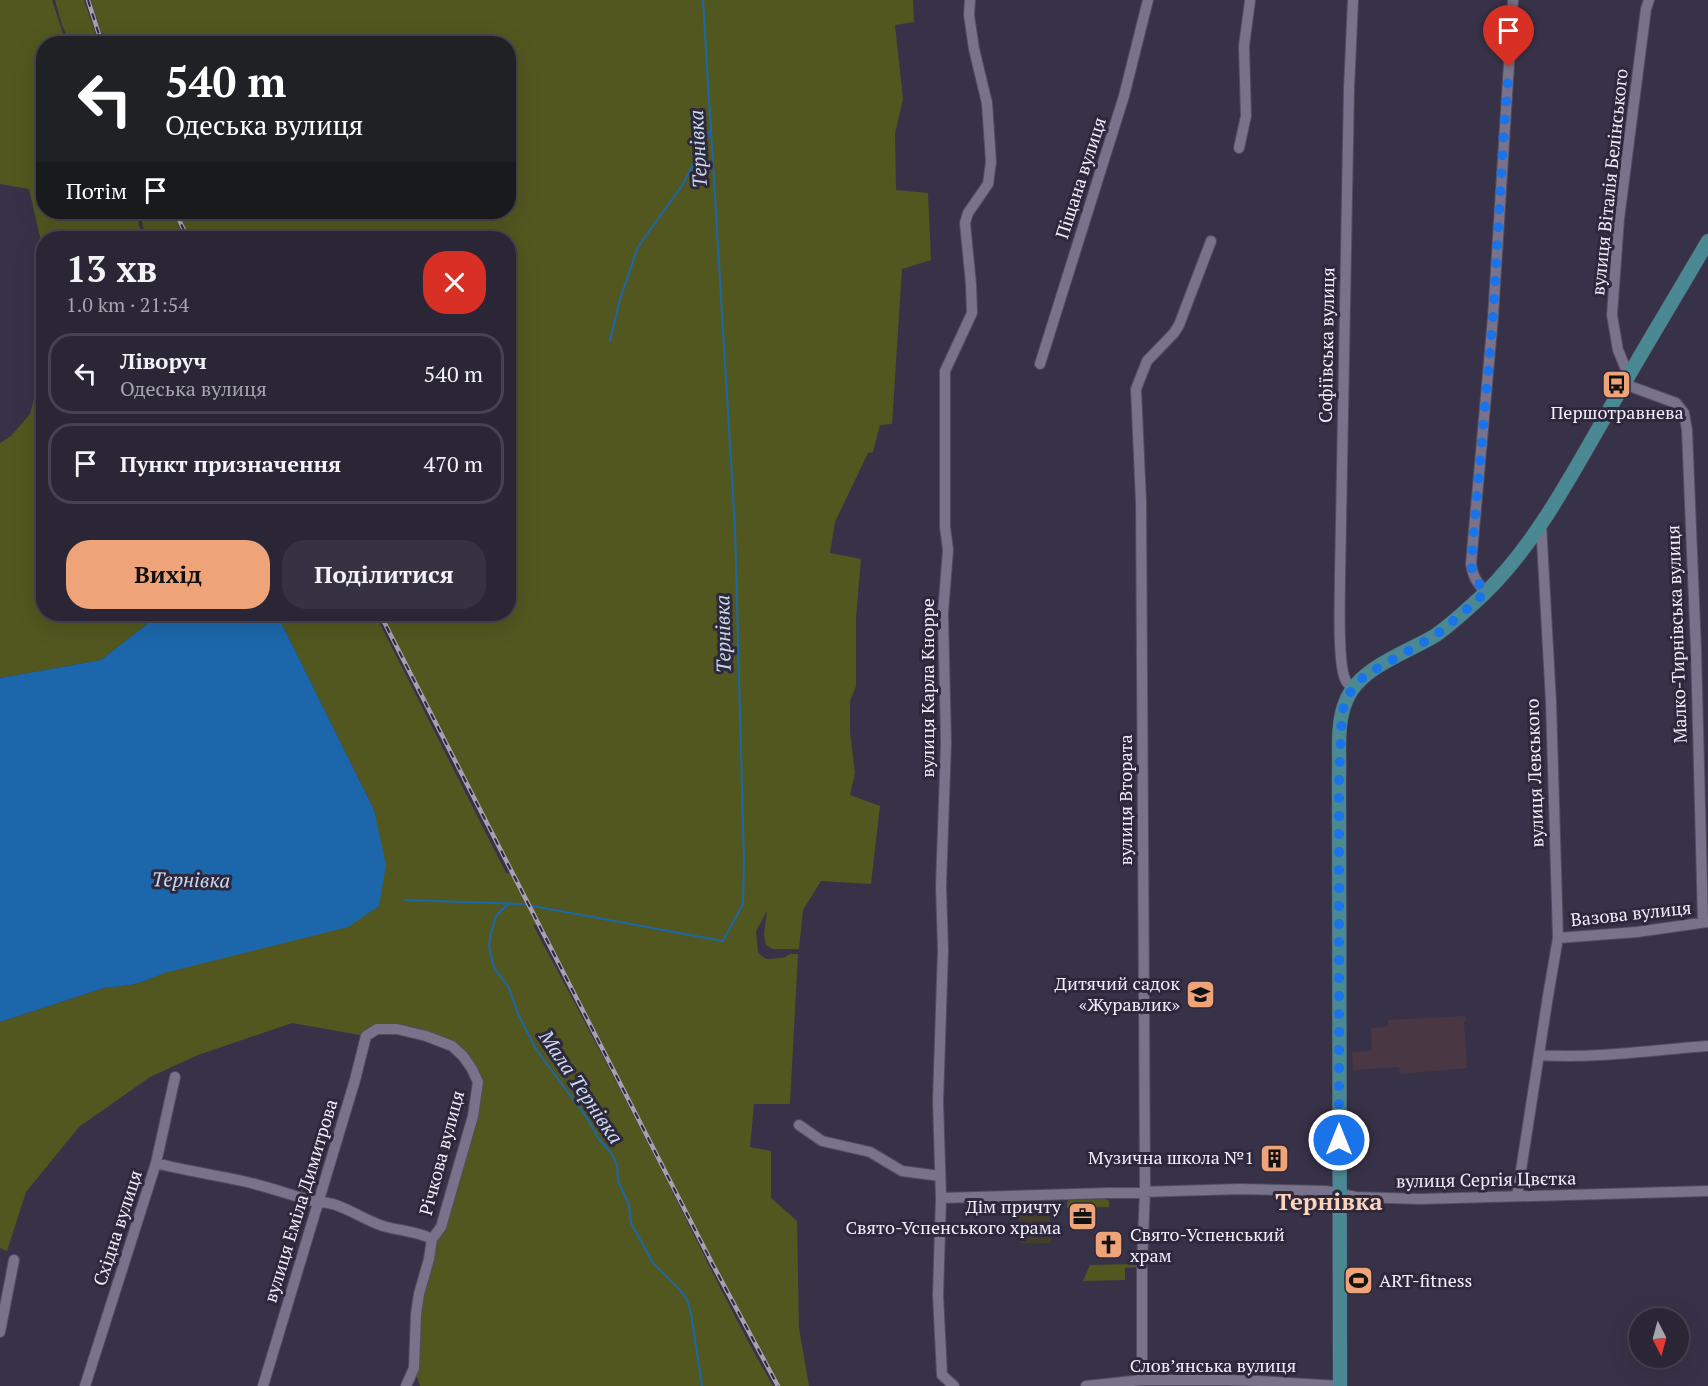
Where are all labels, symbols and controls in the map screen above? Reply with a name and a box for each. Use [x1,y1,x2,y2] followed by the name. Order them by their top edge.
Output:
[1483,5,1534,67] pin
[1492,14,1525,47] icon: arrive
[165,53,286,109] text: 540 m
[66,60,144,138] icon: left
[1585,67,1633,297] street label: вулиця Віталія Белінського
[165,107,363,143] text: Одеська вулиця
[682,109,713,189] water label: Тернівка
[1049,114,1111,242] street label: Піщана вулиця
[139,174,172,207] icon: arrive
[66,176,127,205] text: Потім
[66,245,157,292] text: 13 хв
[423,251,486,314] button: close
[1313,267,1339,423] street label: Софіївська вулиця
[66,291,189,318] text: 1.0 km · 21:54
[120,346,207,375] text: Ліворуч
[69,357,102,390] icon: left
[423,359,483,388] text: 540 m
[1601,368,1633,400] bus stop icon: Першотравнева
[120,375,267,402] text: Одеська вулиця
[1550,400,1684,424] place label: Першотравнева
[69,447,102,480] icon: arrive
[120,449,341,478] text: Пункт призначення
[423,449,483,478] text: 470 m
[1660,524,1692,744] street label: Малко-Тирнівська вулиця
[66,540,270,609] button: Вихід
[282,540,486,609] button: Поділитися
[708,595,737,673] water label: Тернівка
[915,598,939,778] street label: вулиця Карла Кнорре
[1519,698,1549,848] street label: вулиця Левського
[1113,734,1137,866] street label: вулиця Втората
[152,865,230,894] water label: Тернівка
[1569,895,1692,931] street label: Вазова вулиця
[1055,971,1181,1016] place label: Дитячий садок «Журавлик»
[1185,978,1217,1010] school or university icon: Дитячий садок «Журавлик»
[533,1024,630,1149] water label: Мала Тернівка
[413,1088,469,1218] street label: Річкова вулиця
[258,1096,342,1305] street label: вулиця Еміла Димитрова
[1307,1108,1371,1172] position arrow
[1259,1142,1291,1174] building icon: Музична школа №1
[1088,1145,1254,1169] place label: Музична школа №1
[1396,1165,1576,1193] street label: вулиця Сергія Цвєтка
[87,1167,147,1289] street label: Східна вулиця
[1275,1185,1383,1217] district label: Тернівка
[845,1194,1062,1239] place label: Дім причту Свято-Успенського храма
[1066,1201,1098,1233] office icon: Дім причту Свято-Успенського храма
[1130,1222,1285,1267] place label: Свято-Успенський храм
[1093,1229,1125,1261] church icon: Свято-Успенський храм
[1342,1265,1374,1297] sports icon: ART-fitness
[1379,1268,1472,1292] place label: ART-fitness
[1629,1308,1689,1368] north arrow
[1629,1308,1689,1368] map controls
[1130,1353,1296,1377] street label: Словʼянська вулиця

